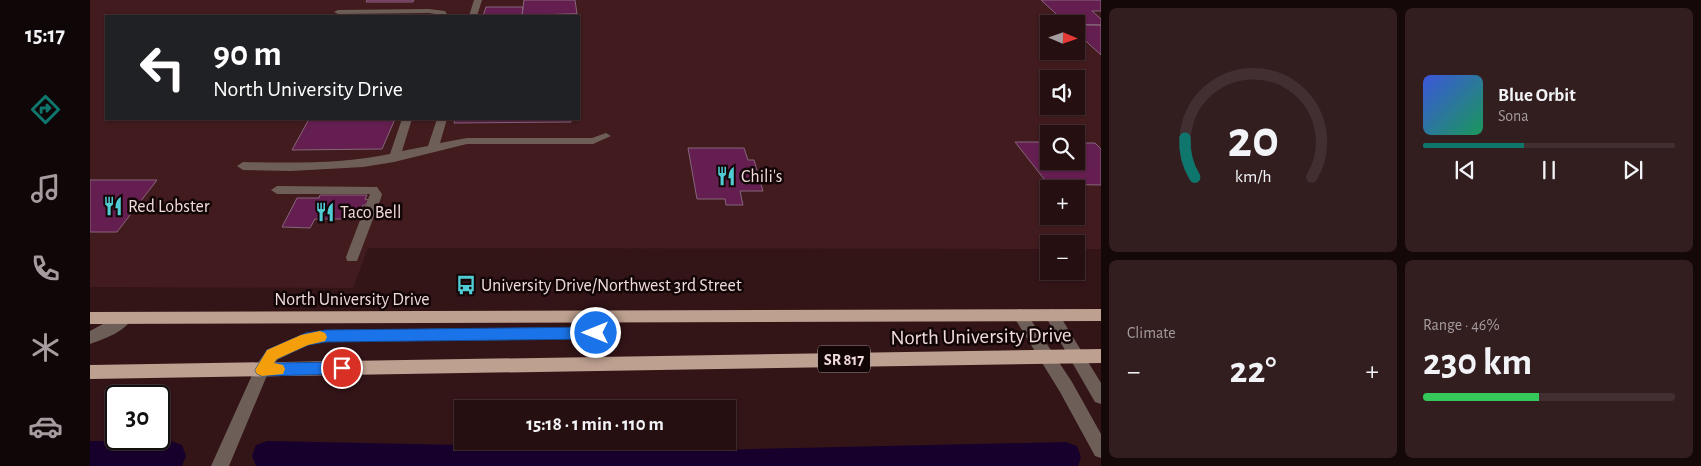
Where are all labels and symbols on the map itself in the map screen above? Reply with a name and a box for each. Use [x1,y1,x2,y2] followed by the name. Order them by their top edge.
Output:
[1040,15,1085,60] north arrow
[715,165,737,187] restaurant icon: Chili's
[741,168,783,186] place label: Chili's
[102,195,124,217] restaurant icon: Red Lobster
[128,198,210,216] place label: Red Lobster
[314,201,336,223] restaurant icon: Taco Bell
[340,204,401,222] place label: Taco Bell
[455,274,477,296] bus stop icon: University Drive/Northwest 3rd Street
[481,277,742,295] place label: University Drive/Northwest 3rd Street
[274,291,430,309] street label: North University Drive
[569,306,621,358] position arrow
[890,324,1072,349] street label: North University Drive
[818,346,870,372] road number: SR 817
[321,347,363,389] pin
[105,385,170,450] speed limit sign: 30

